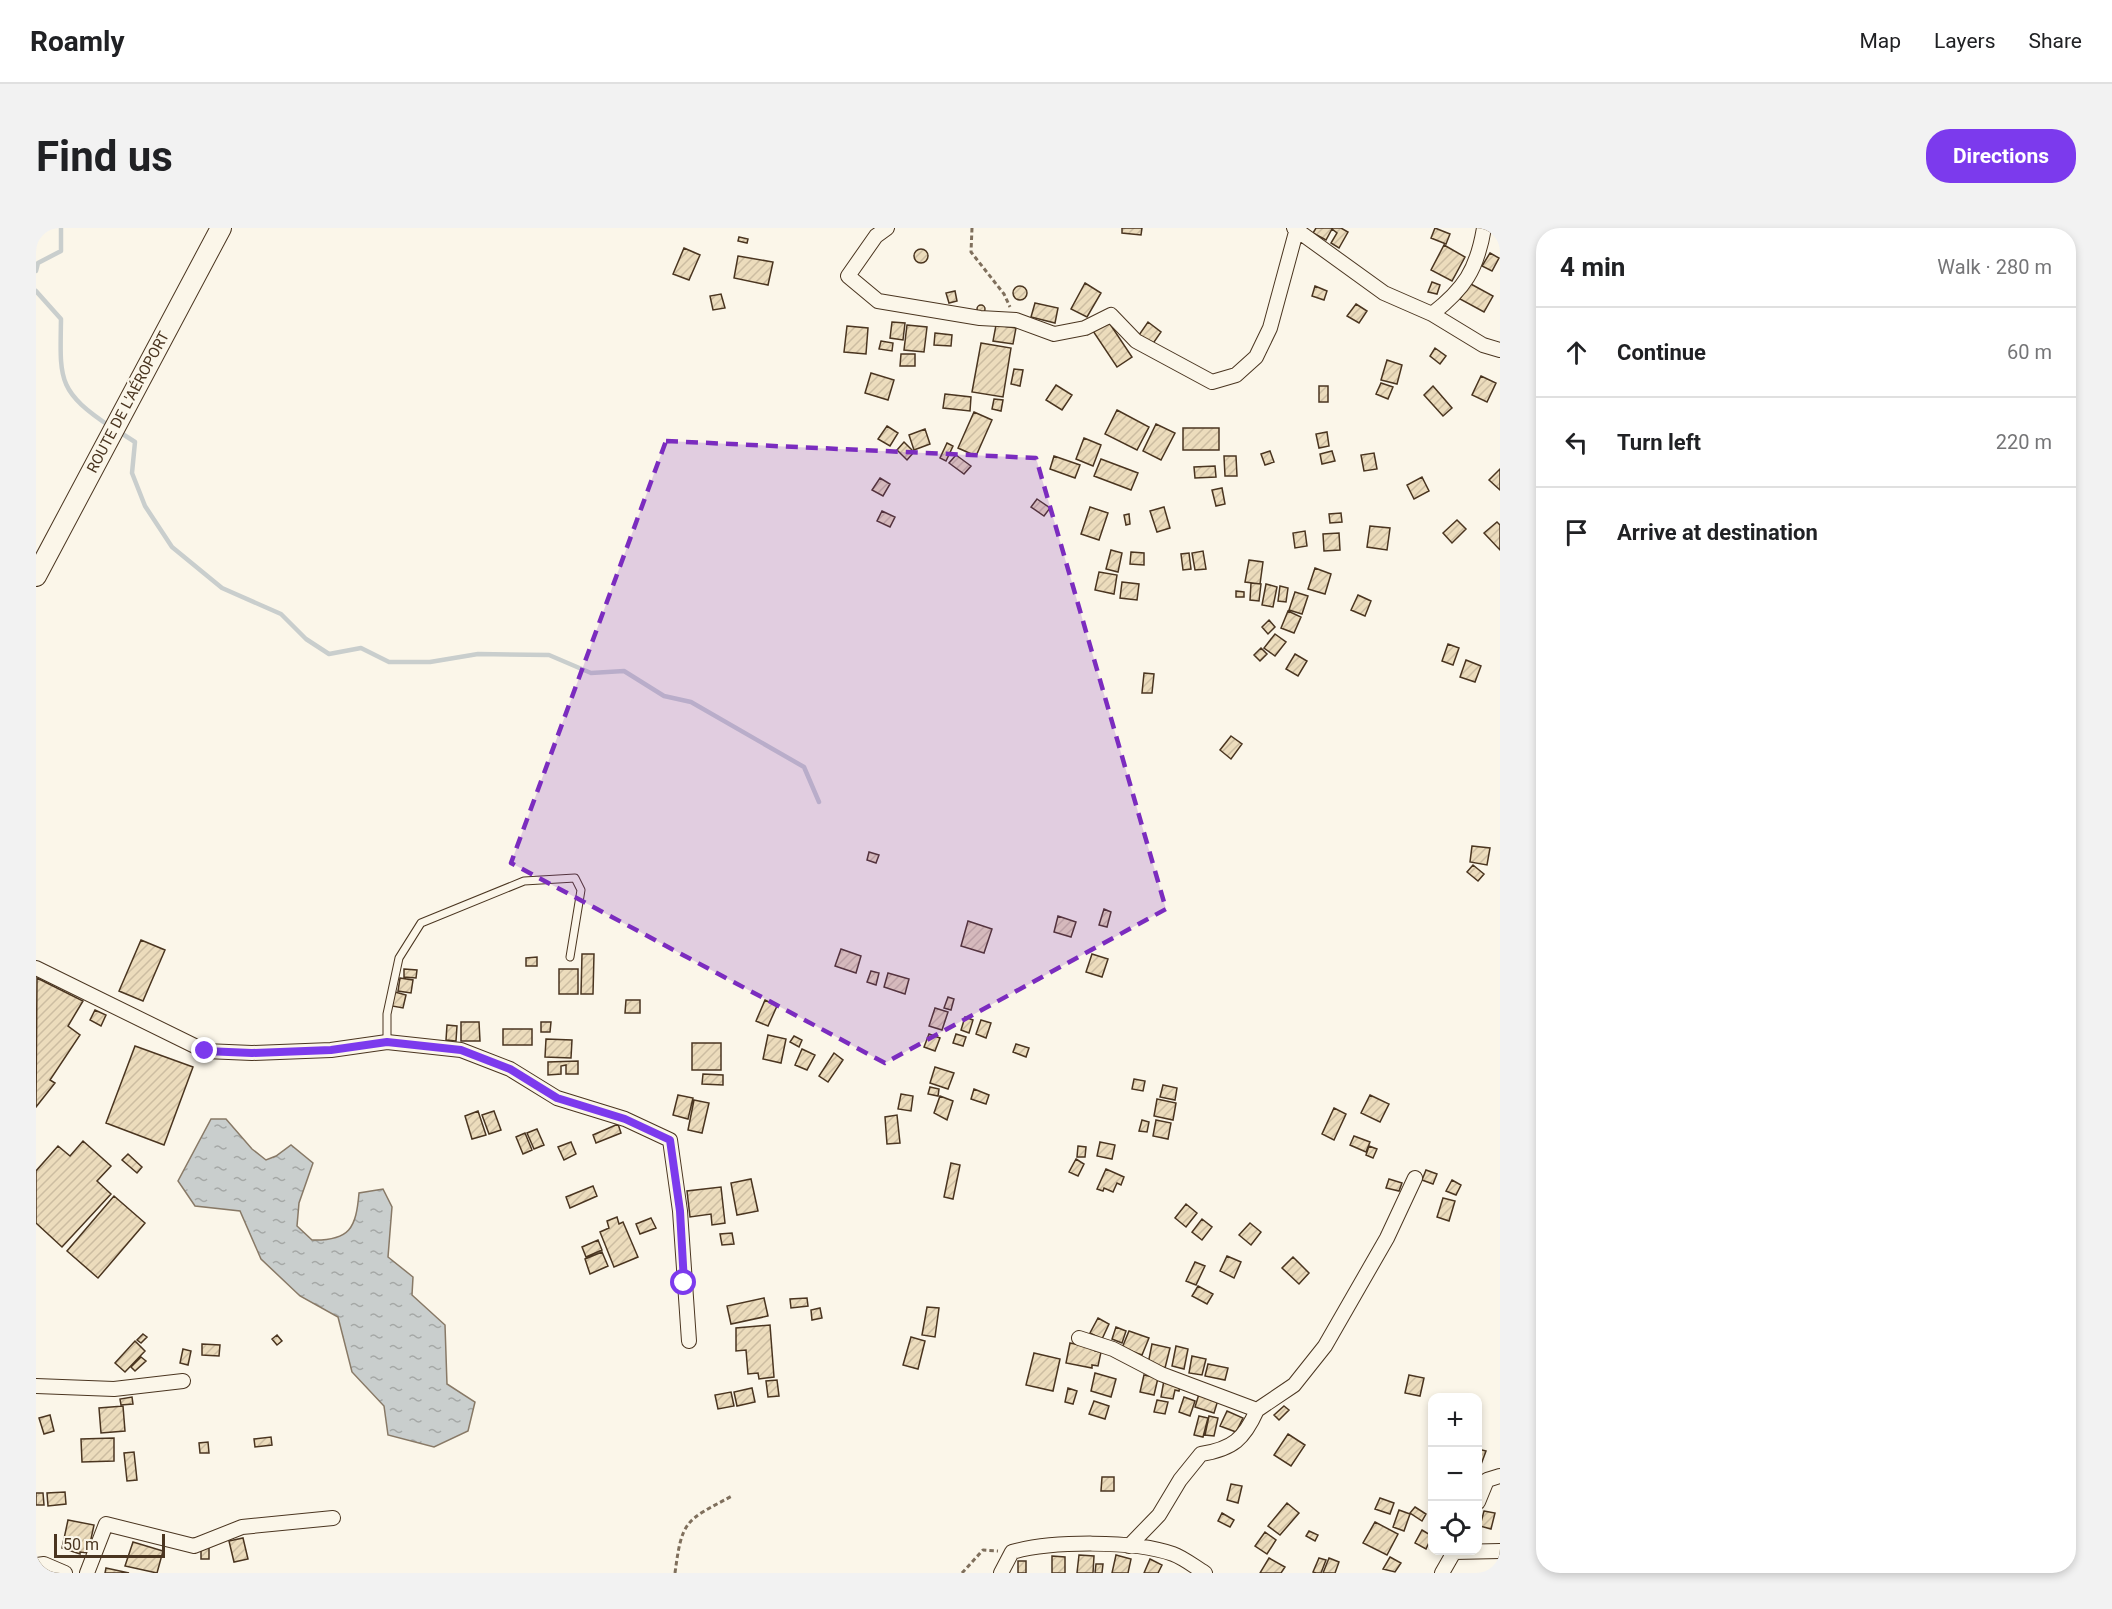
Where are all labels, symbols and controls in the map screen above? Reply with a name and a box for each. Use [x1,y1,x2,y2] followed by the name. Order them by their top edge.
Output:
[30,25,125,58] text: Roamly
[1859,29,1901,53] text: Map
[1934,29,1995,53] text: Layers
[2028,29,2082,53] text: Share
[1926,129,2076,183] button: Directions
[36,132,173,181] text: Find us
[1560,252,1625,282] text: 4 min
[1937,255,2052,279] text: Walk · 280 m
[83,328,173,476] street label: ROUTE DE L'AÉROPORT
[1560,336,1593,369] icon: ahead
[1617,340,1706,365] text: Continue
[2007,340,2052,364] text: 60 m
[1560,426,1593,459] icon: left
[1617,430,1701,455] text: Turn left
[1996,430,2052,454] text: 220 m
[1560,516,1593,549] icon: arrive
[1617,520,1818,545] text: Arrive at destination
[191,1037,217,1063] route end
[670,1269,696,1295] route start
[1428,1393,1482,1555] map controls
[1428,1393,1482,1447] button: +
[1428,1447,1482,1501] button: −
[1428,1501,1482,1555] button: locate
[54,1531,165,1558] scale bar
[63,1535,99,1554] text: 50 m

